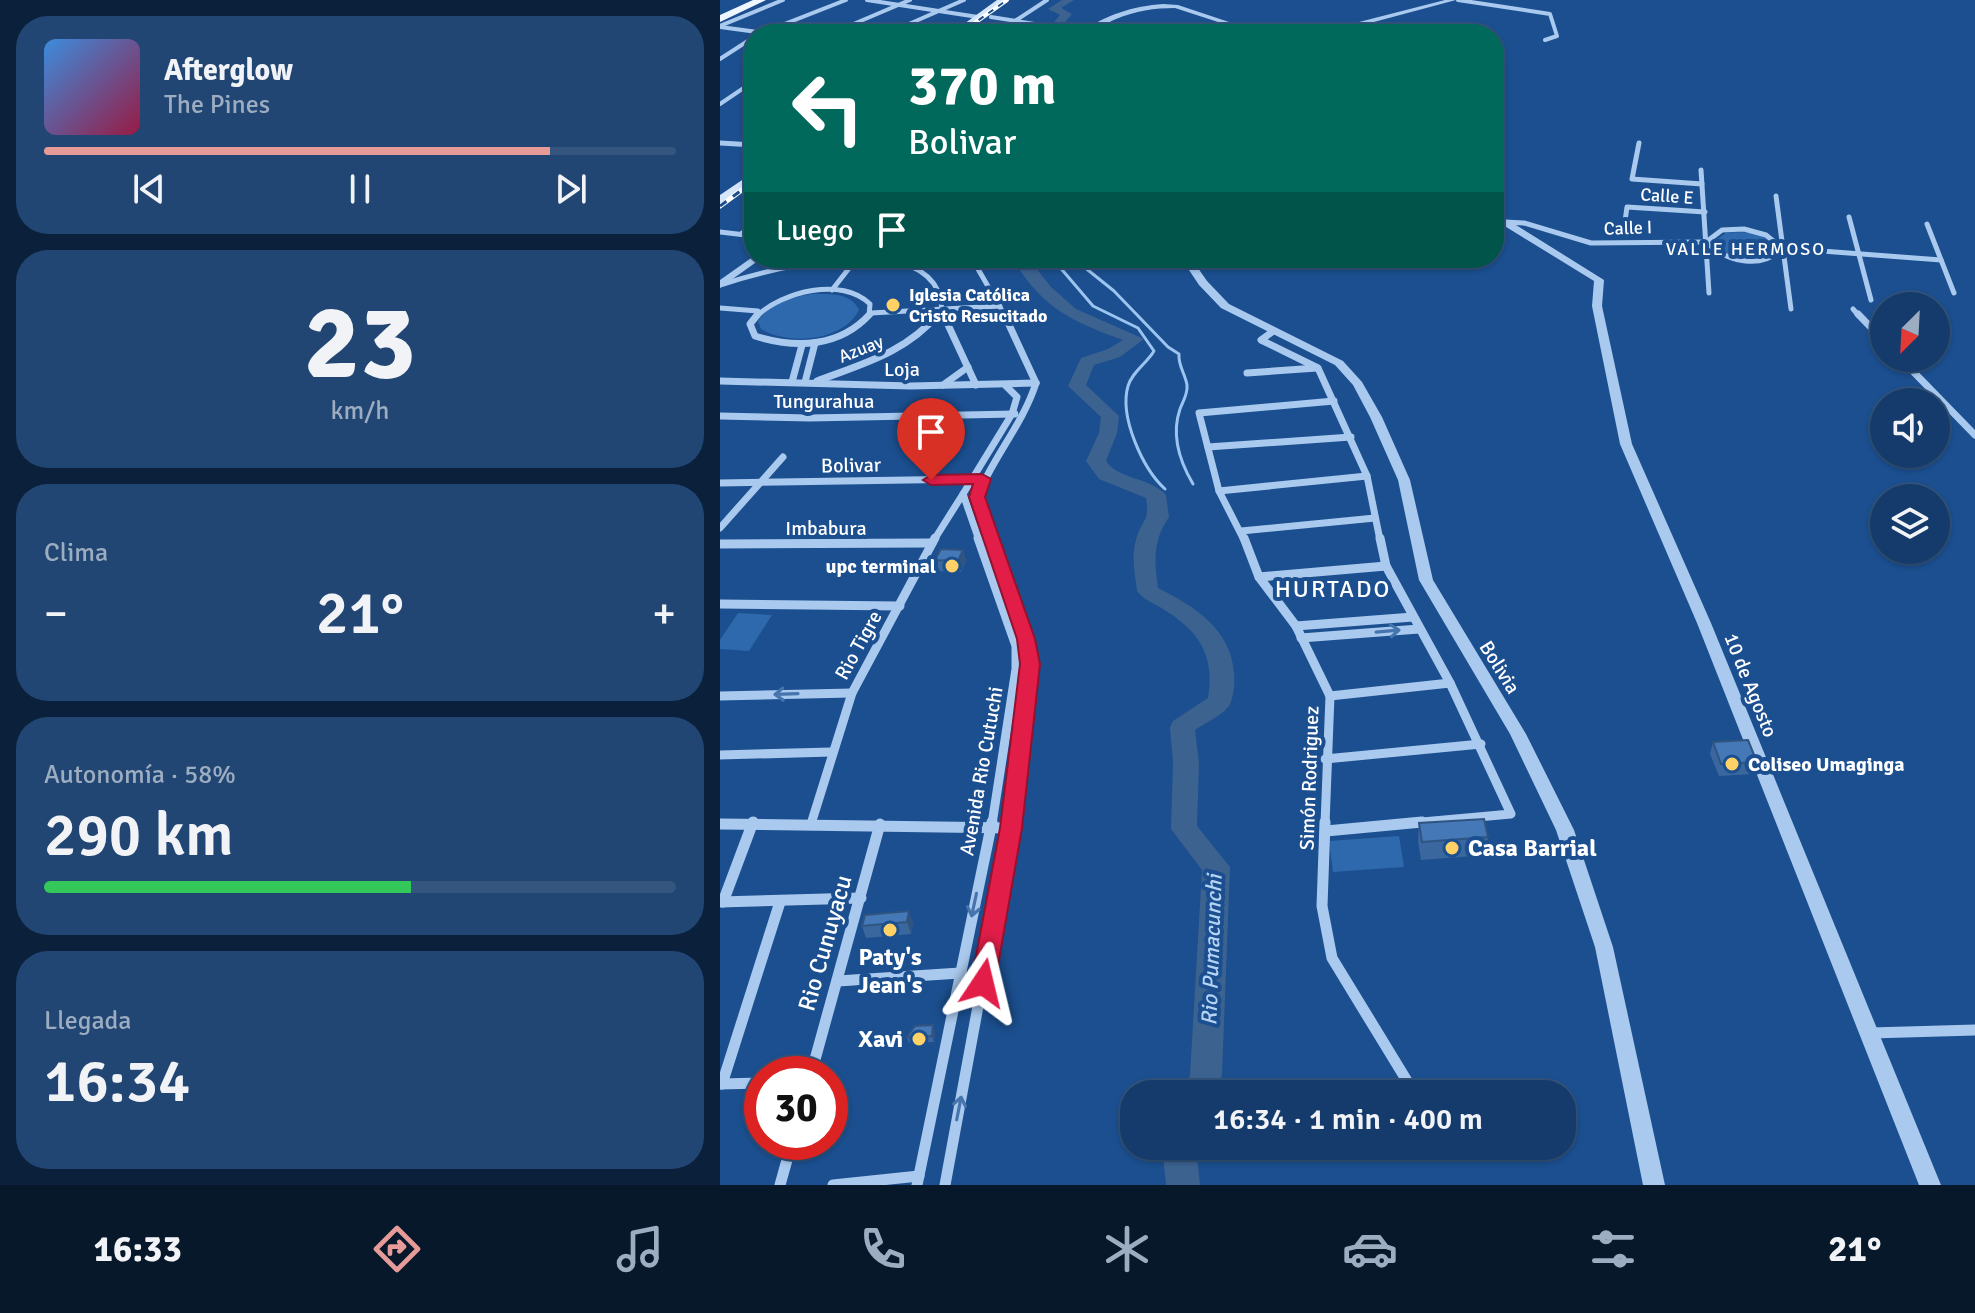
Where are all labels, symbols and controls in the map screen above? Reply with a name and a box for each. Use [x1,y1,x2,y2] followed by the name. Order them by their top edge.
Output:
[908,51,1056,120] text: 370 m
[164,52,293,89] text: Afterglow
[776,56,880,160] icon: left
[164,89,270,121] text: The Pines
[908,120,1016,165] text: Bolivar
[127,167,171,211] icon: previous
[338,167,382,211] icon: pause
[549,167,593,211] icon: next
[1640,183,1694,209] street label: Calle E
[870,208,914,252] icon: arrive
[776,212,854,249] text: Luego
[1603,216,1653,240] street label: Calle I
[1666,238,1826,260] district label: VALLE HERMOSO
[304,279,416,407] text: 23
[909,284,1047,327] place label: Iglesia Católica Cristo Resucitado
[1870,292,1950,372] north arrow
[1870,292,1950,564] map controls
[884,296,902,314] marker: Iglesia Católica Cristo Resucitado
[835,330,887,368] street label: Azuay
[884,357,920,382] street label: Loja
[1870,388,1950,468] button: sound
[774,389,874,414] street label: Tungurahua
[331,395,389,427] text: km/h
[897,398,965,480] pin
[909,410,953,454] icon: arrive
[821,452,882,479] street label: Bolivar
[1870,484,1950,564] button: layers
[785,516,867,541] street label: Imbabura
[44,537,108,569] text: Clima
[826,554,936,579] place label: upc terminal
[943,557,961,575] marker: upc terminal
[1275,574,1391,604] district label: HURTADO
[316,577,404,651] text: 21°
[44,587,68,641] text: −
[652,587,676,641] text: +
[829,606,888,684] street label: Rio Tigre
[1374,623,1401,638] one-way arrow
[1718,629,1783,741] street label: 10 de Agosto
[1474,636,1526,698] street label: Bolivia
[954,685,1009,857] street label: Avenida Rio Cutuchi
[773,687,800,702] one-way arrow
[1294,705,1325,851] street label: Simón Rodriguez
[1748,752,1905,777] place label: Coliseo Umaginga
[1723,755,1741,773] marker: Coliseo Umaginga
[44,759,236,791] text: Autonomía · 58%
[44,799,233,873] text: 290 km
[1468,833,1597,863] place label: Casa Barrial
[1443,839,1461,857] marker: Casa Barrial
[791,872,859,1014] street label: Rio Cunuyacu
[1195,872,1228,1026] water label: Rio Pumacunchi
[966,892,981,918] one-way arrow
[881,921,899,939] marker: Paty's Jean's
[941,941,1025,1025] position arrow
[858,942,923,1000] place label: Paty's Jean's
[44,1005,131,1037] text: Llegada
[858,1024,903,1054] place label: Xavi
[910,1030,928,1048] marker: Xavi
[44,1045,191,1119] text: 16:34
[744,1056,848,1160] speed limit sign: 30
[953,1096,968,1122] one-way arrow
[1213,1101,1483,1138] text: 16:34 · 1 min · 400 m
[369,1221,425,1277] icon: directions
[612,1221,668,1277] icon: music
[855,1221,911,1277] icon: phone
[1099,1221,1155,1277] icon: climate
[1342,1221,1398,1277] icon: car
[1585,1221,1641,1277] icon: filters
[94,1227,182,1272] text: 16:33
[1828,1227,1881,1272] text: 21°

